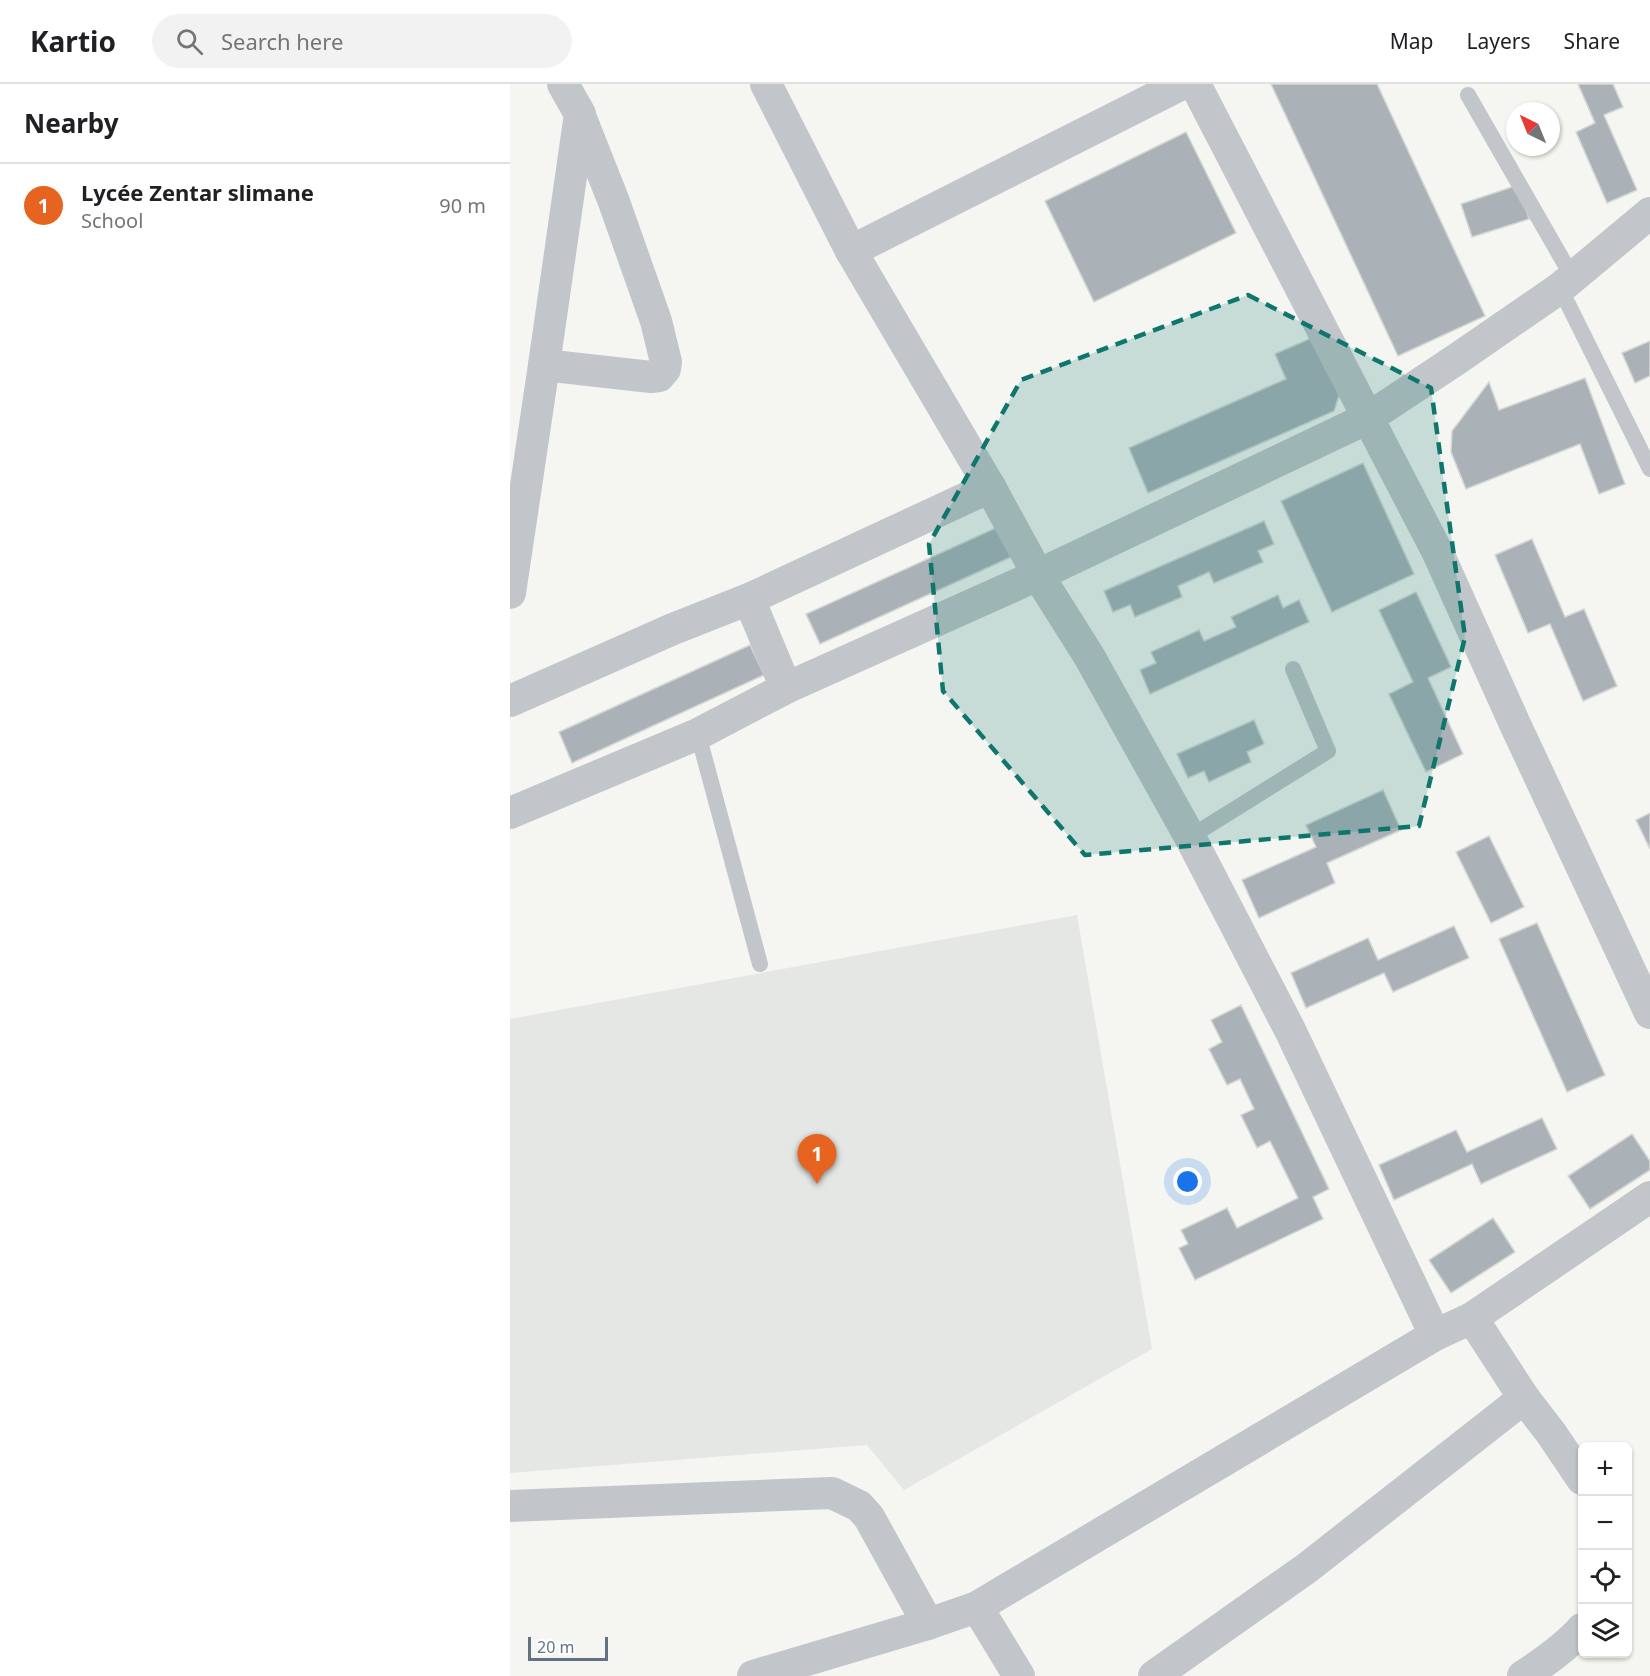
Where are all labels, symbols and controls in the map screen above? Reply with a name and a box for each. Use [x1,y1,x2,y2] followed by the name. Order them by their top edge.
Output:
[152,14,572,68] search box
[30,22,116,60] text: Kartio
[173,25,206,58] icon: search
[221,26,343,56] text: Search here
[1390,27,1434,55] text: Map
[1467,27,1531,55] text: Layers
[1564,27,1620,55] text: Share
[1506,102,1560,156] north arrow
[24,105,119,141] text: Nearby
[81,177,314,207] text: Lycée Zentar slimane
[38,192,49,219] text: 1
[439,192,486,219] text: 90 m
[81,207,143,234] text: School
[798,1134,836,1184] pin: 1
[1173,1167,1202,1196] your location
[1578,1442,1632,1658] map controls
[1578,1442,1632,1496] button: +
[1578,1496,1632,1550] button: −
[1578,1550,1632,1604] button: locate
[1578,1604,1632,1658] button: layers
[528,1634,608,1662] scale bar
[537,1636,574,1658] text: 20 m

